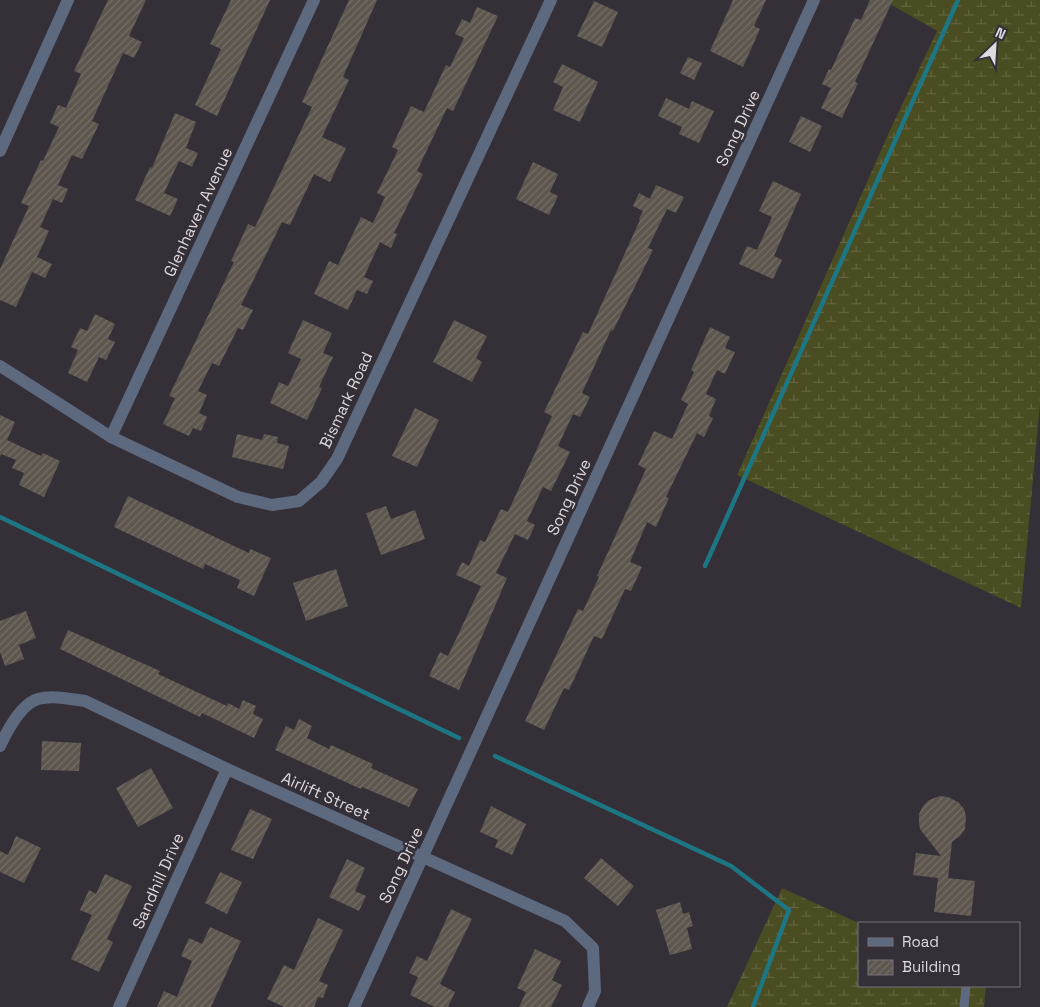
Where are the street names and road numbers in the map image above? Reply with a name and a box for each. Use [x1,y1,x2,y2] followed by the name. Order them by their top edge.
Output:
[711,86,765,170] street label: Song Drive
[159,144,237,280] street label: Glenhaven Avenue
[315,348,377,452] street label: Bismark Road
[542,455,596,539] street label: Song Drive
[278,767,374,825] street label: Airlift Street
[374,823,428,907] street label: Song Drive
[127,830,189,932] street label: Sandhill Drive

